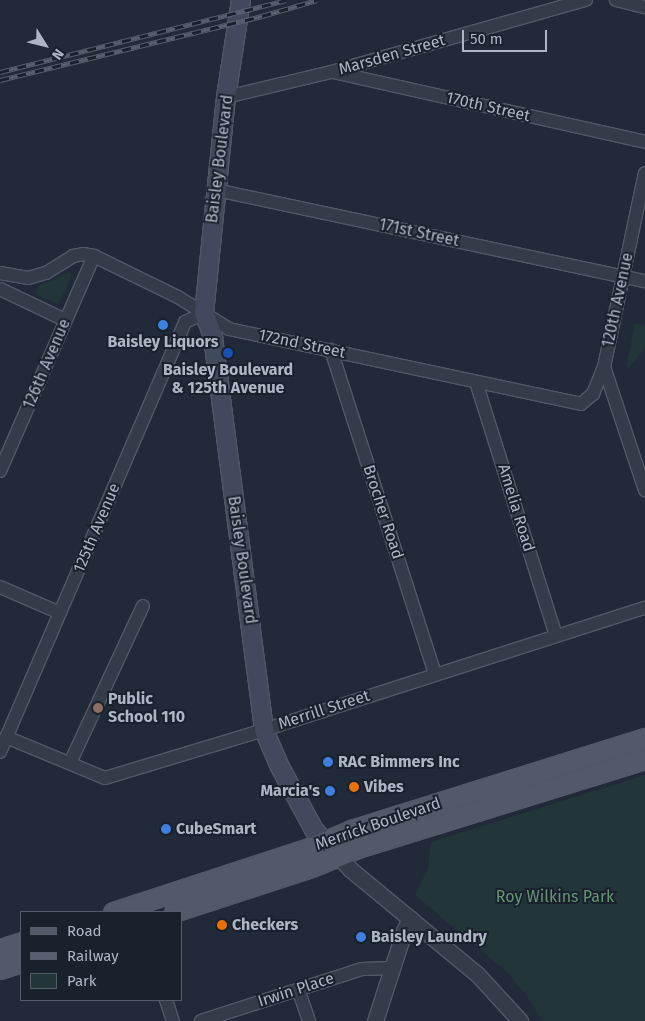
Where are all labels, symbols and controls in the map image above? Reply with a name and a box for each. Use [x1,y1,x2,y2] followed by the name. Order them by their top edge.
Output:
[20,20,70,70] north arrow
[465,20,550,52] scale bar
[470,30,503,48] text: 50 m
[337,31,447,79] street label: Marsden Street
[48,45,67,63] text: N
[444,88,532,126] street label: 170th Street
[203,94,237,224] street label: Baisley Boulevard
[377,215,461,251] street label: 171st Street
[599,251,637,349] street label: 120th Avenue
[19,316,75,412] street label: 126th Avenue
[157,319,169,331] marker: Baisley Liquors
[257,325,347,363] street label: 172nd Street
[107,332,219,352] place label: Baisley Liquors
[222,347,234,359] marker: Baisley Boulevard & 125th Avenue
[163,360,293,398] place label: Baisley Boulevard & 125th Avenue
[494,462,538,554] street label: Amelia Road
[359,463,407,561] street label: Brocher Road
[70,480,124,576] street label: 125th Avenue
[224,495,260,625] street label: Baisley Boulevard
[276,686,372,734] street label: Merrill Street
[108,689,185,727] place label: Public School 110
[92,702,104,714] marker: Public School 110
[338,752,460,772] place label: RAC Bimmers Inc
[322,756,334,768] marker: RAC Bimmers Inc
[364,777,404,797] place label: Vibes
[261,781,320,801] place label: Marcia's
[348,781,360,793] marker: Vibes
[324,785,336,797] marker: Marcia's
[313,794,443,854] street label: Merrick Boulevard
[176,819,257,839] place label: CubeSmart
[160,823,172,835] marker: CubeSmart
[496,887,614,907] park label: Roy Wilkins Park
[20,911,182,1001] legend
[232,915,298,935] place label: Checkers
[216,919,228,931] marker: Checkers
[67,922,102,940] text: Road
[371,927,487,947] place label: Baisley Laundry
[355,931,367,943] marker: Baisley Laundry
[67,947,119,965] text: Railway
[255,969,337,1011] street label: Irwin Place
[67,972,97,990] text: Park

